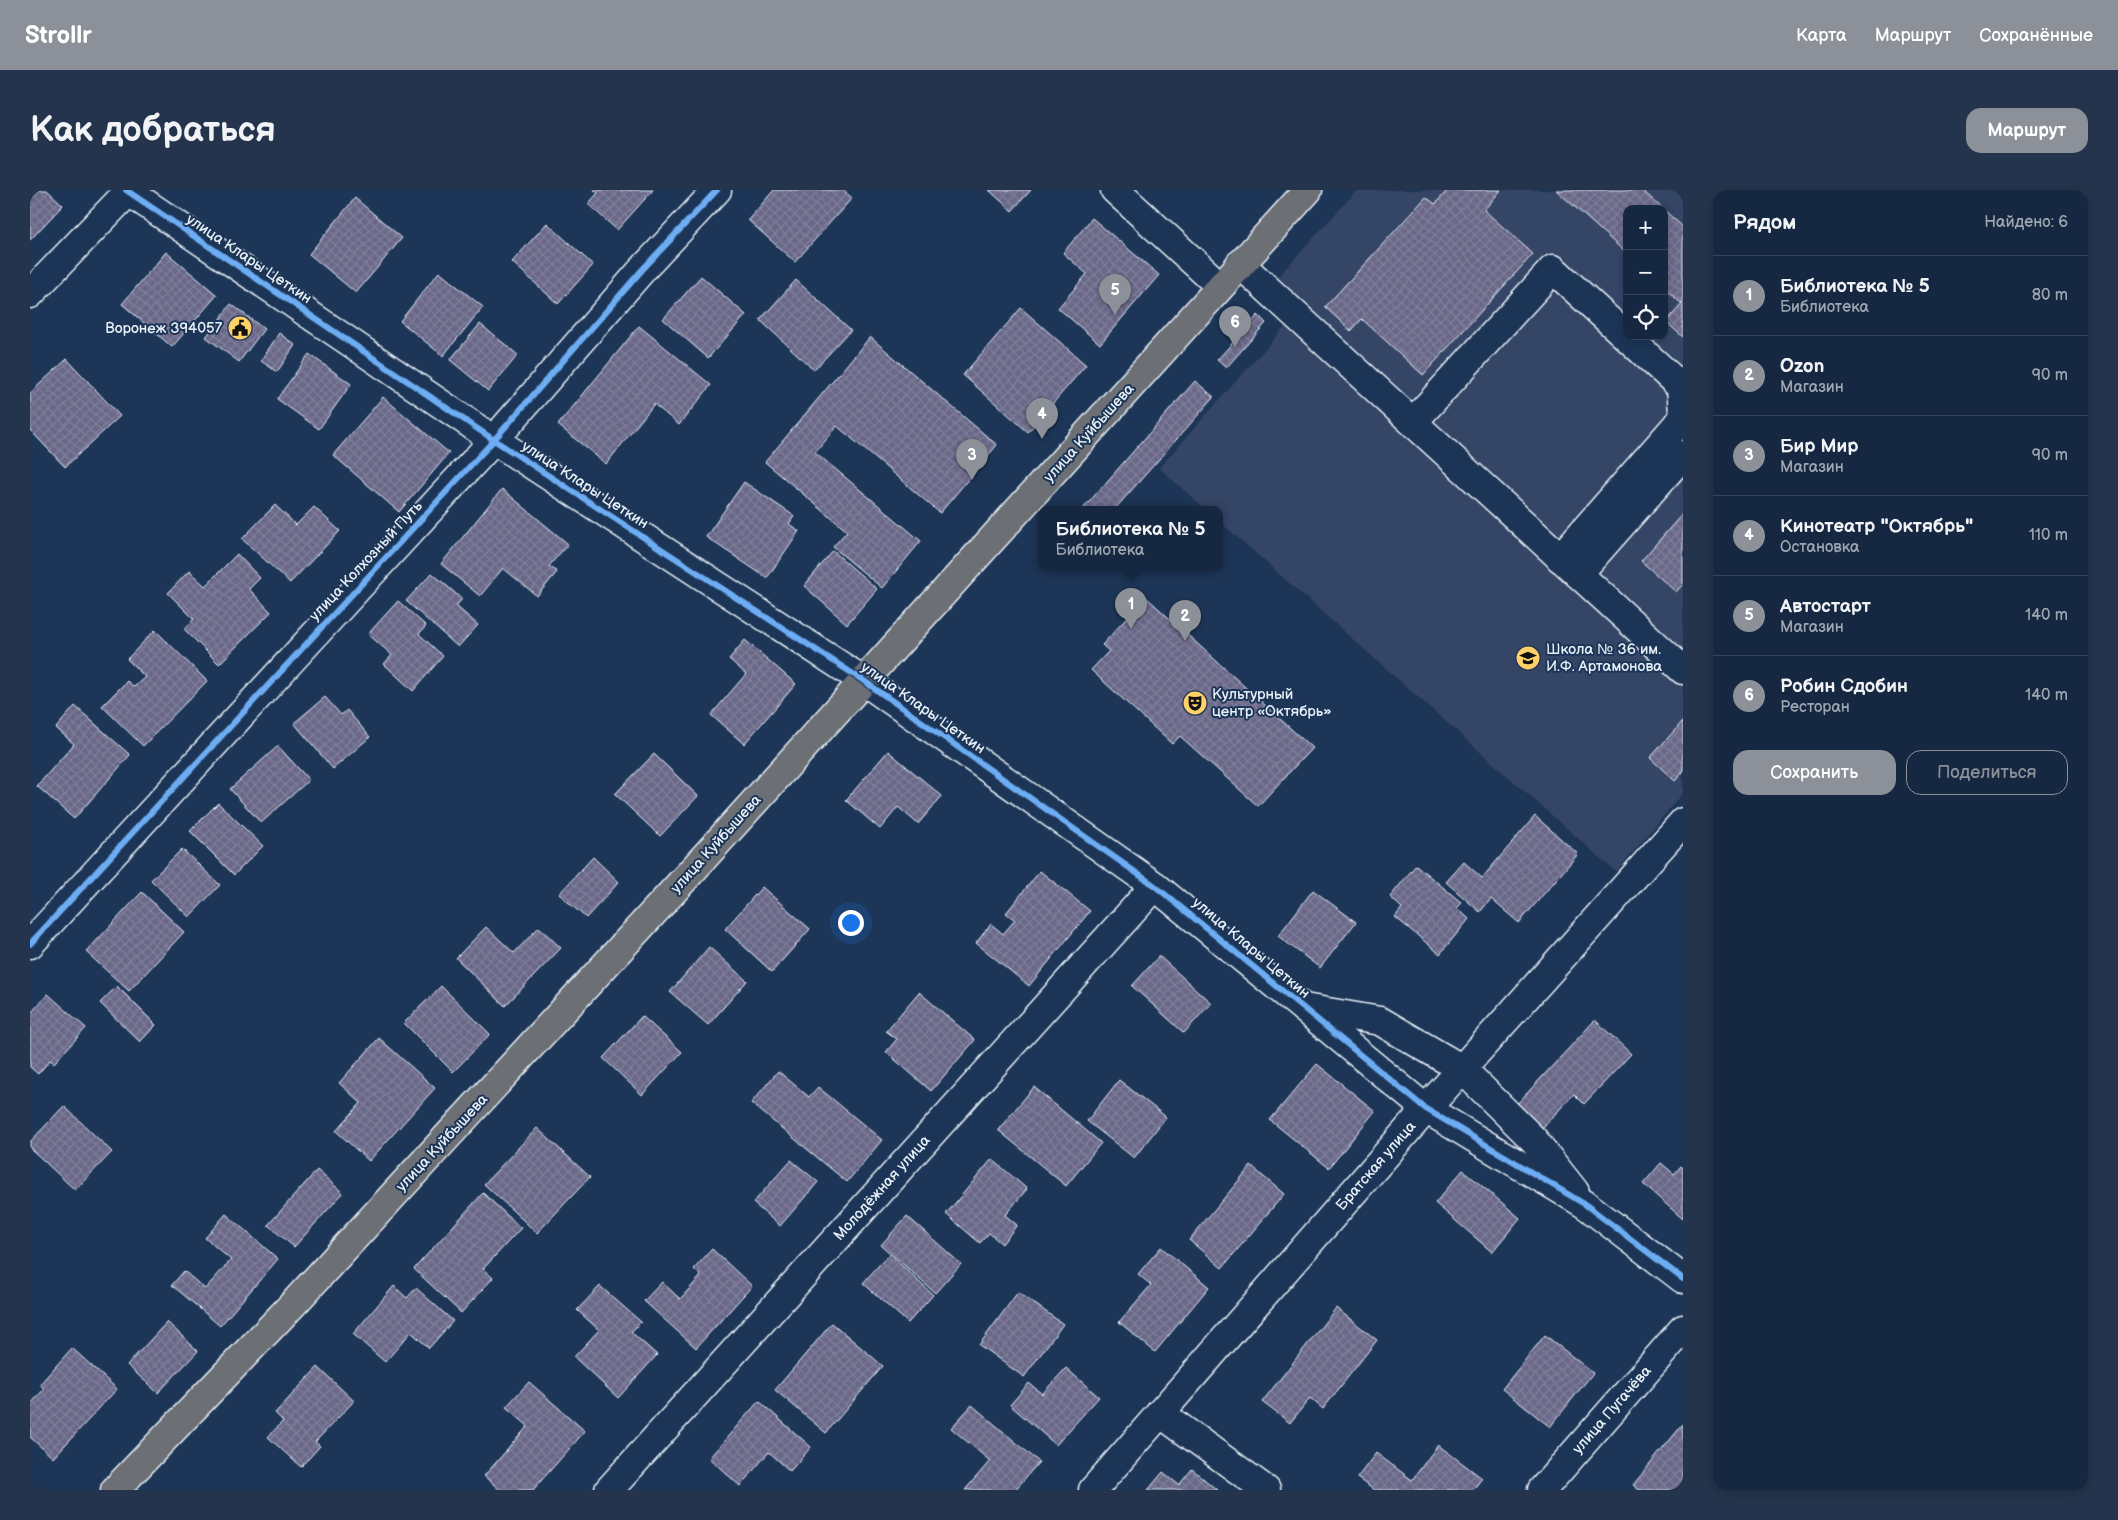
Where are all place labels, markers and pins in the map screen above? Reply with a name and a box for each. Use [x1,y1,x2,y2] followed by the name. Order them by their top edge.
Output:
[1099,274,1131,315] pin: 5
[1219,306,1251,347] pin: 6
[227,315,253,341] public building icon: Воронеж 394057
[105,319,223,338] place label: Воронеж 394057
[1026,398,1058,439] pin: 4
[956,439,988,480] pin: 3
[1115,588,1147,629] pin: 1
[1169,600,1201,641] pin: 2
[1546,640,1662,676] place label: Школа № 36 им. И.Ф. Артамонова
[1515,645,1541,671] school or university icon: Школа № 36 им. И.Ф. Артамонова
[1212,685,1332,721] place label: Культурный центр «Октябрь»
[1182,690,1208,716] theatre icon: Культурный центр «Октябрь»

